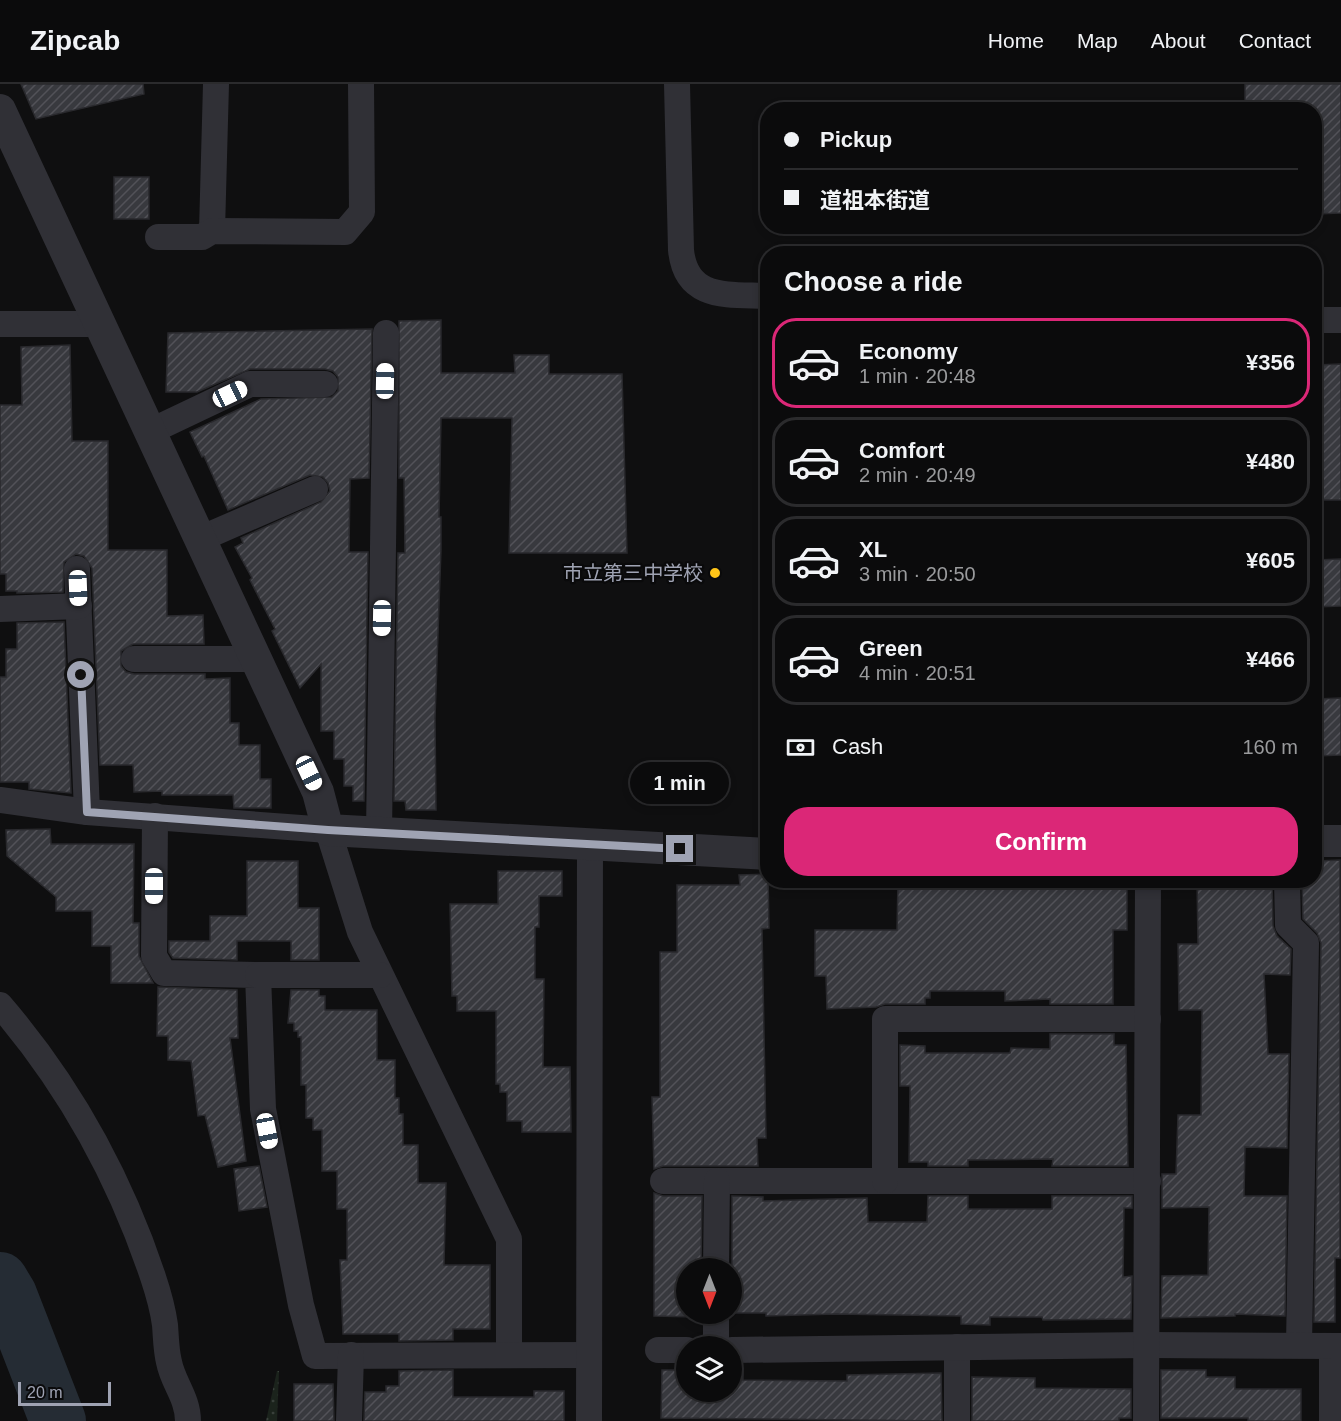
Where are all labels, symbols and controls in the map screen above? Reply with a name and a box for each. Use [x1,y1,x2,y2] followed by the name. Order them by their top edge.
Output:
[30,25,120,56] text: Zipcab
[988,29,1044,52] text: Home
[1077,29,1118,52] text: Map
[1151,29,1206,52] text: About
[1239,29,1311,52] text: Contact
[820,127,892,152] text: Pickup
[820,188,930,213] text: 道祖本街道
[784,267,963,297] text: Choose a ride
[787,336,841,390] icon: car
[859,339,958,364] text: Economy
[1246,350,1295,375] text: ¥356
[376,363,394,399] car
[859,365,976,387] text: 1 min · 20:48
[210,378,250,410] car
[787,435,841,489] icon: car
[859,438,945,463] text: Comfort
[1246,449,1295,474] text: ¥480
[859,464,976,486] text: 2 min · 20:49
[787,534,841,588] icon: car
[859,537,887,562] text: XL
[1246,548,1295,573] text: ¥605
[563,562,703,584] place label: 市立第三中学校
[859,563,976,585] text: 3 min · 20:50
[708,566,722,580] marker: 市立第三中学校
[68,570,88,606] car
[373,600,391,636] car
[787,633,841,687] icon: car
[859,636,923,661] text: Green
[1246,647,1295,672] text: ¥466
[67,661,94,688] route start
[859,662,976,684] text: 4 min · 20:51
[784,731,817,764] icon: cash
[832,734,883,759] text: Cash
[1242,736,1298,758] text: 160 m
[293,753,325,793] car
[630,762,730,804] callout: 1 min
[653,772,706,794] text: 1 min
[784,807,1298,876] button: Confirm
[666,835,693,862] route end
[145,868,163,904] car
[255,1112,279,1150] car
[676,1258,742,1324] north arrow
[676,1258,742,1402] map controls
[676,1336,742,1402] button: layers
[18,1379,111,1406] scale bar
[27,1384,63,1401] text: 20 m

